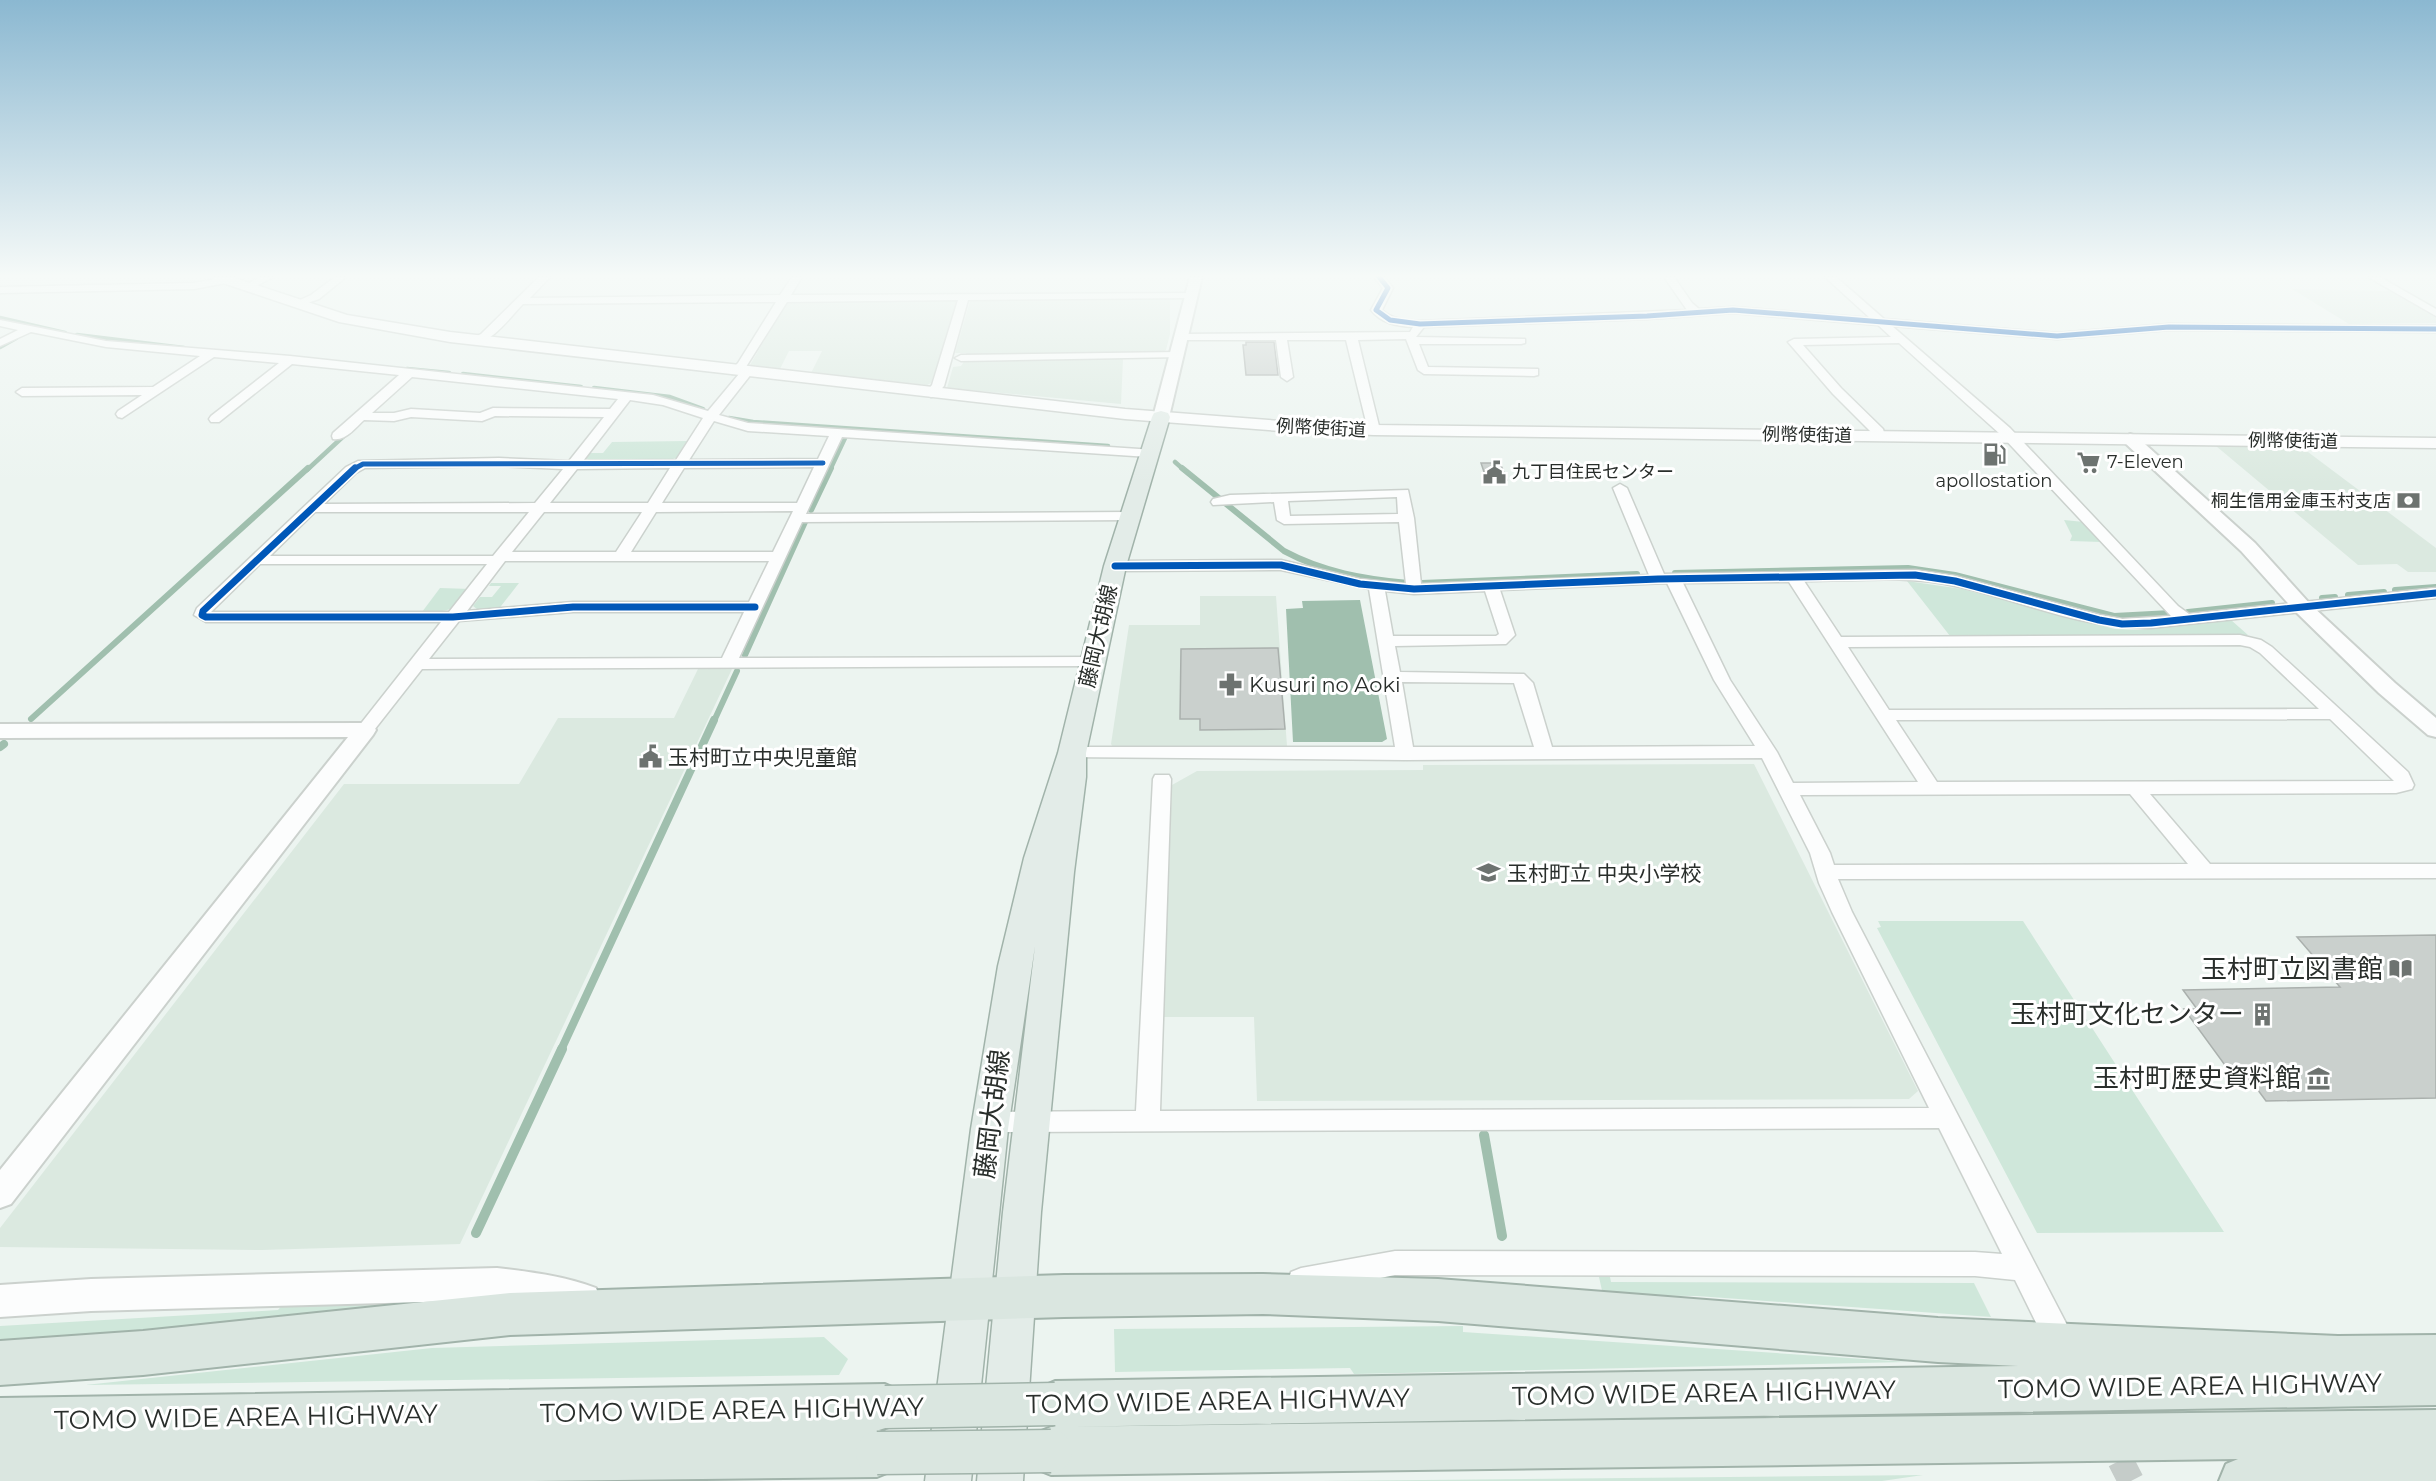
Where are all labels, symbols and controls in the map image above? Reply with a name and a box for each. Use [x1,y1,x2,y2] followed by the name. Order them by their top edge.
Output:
[1275,415,1367,441] street label: 例幣使街道
[1762,423,1852,447] street label: 例幣使街道
[2248,429,2338,453] street label: 例幣使街道
[1981,442,2007,468] fuel station icon: apollostation
[2076,449,2102,475] supermarket icon: 7-Eleven
[2107,451,2184,473] place label: 7-Eleven
[1481,459,1507,485] public building icon: 九丁目住民センター
[1512,461,1674,483] place label: 九丁目住民センター
[1935,470,2053,492] place label: apollostation
[2396,488,2422,514] bank icon: 桐生信用金庫玉村支店
[2211,490,2391,512] place label: 桐生信用金庫玉村支店
[1074,582,1122,690] street label: 藤岡大胡線
[1218,671,1244,697] pharmacy icon: Kusuri no Aoki
[1249,672,1401,697] place label: Kusuri no Aoki
[637,744,663,770] public building icon: 玉村町立中央児童館
[668,745,857,770] place label: 玉村町立中央児童館
[1476,860,1502,886] school or university icon: 玉村町立 中央小学校
[1507,861,1702,886] place label: 玉村町立 中央小学校
[2201,953,2383,985] place label: 玉村町立図書館
[2388,956,2414,982] library icon: 玉村町立図書館
[2010,998,2244,1030] place label: 玉村町文化センター
[2249,1001,2275,1027] building icon: 玉村町文化センター
[968,1048,1016,1180] street label: 藤岡大胡線
[2093,1062,2301,1094] place label: 玉村町歴史資料館
[2306,1065,2332,1091] museum icon: 玉村町歴史資料館
[1998,1367,2383,1405] street label: TOMO WIDE AREA HIGHWAY
[1512,1374,1897,1412] street label: TOMO WIDE AREA HIGHWAY
[1026,1382,1411,1420] street label: TOMO WIDE AREA HIGHWAY
[540,1391,925,1429] street label: TOMO WIDE AREA HIGHWAY
[54,1398,439,1436] street label: TOMO WIDE AREA HIGHWAY

